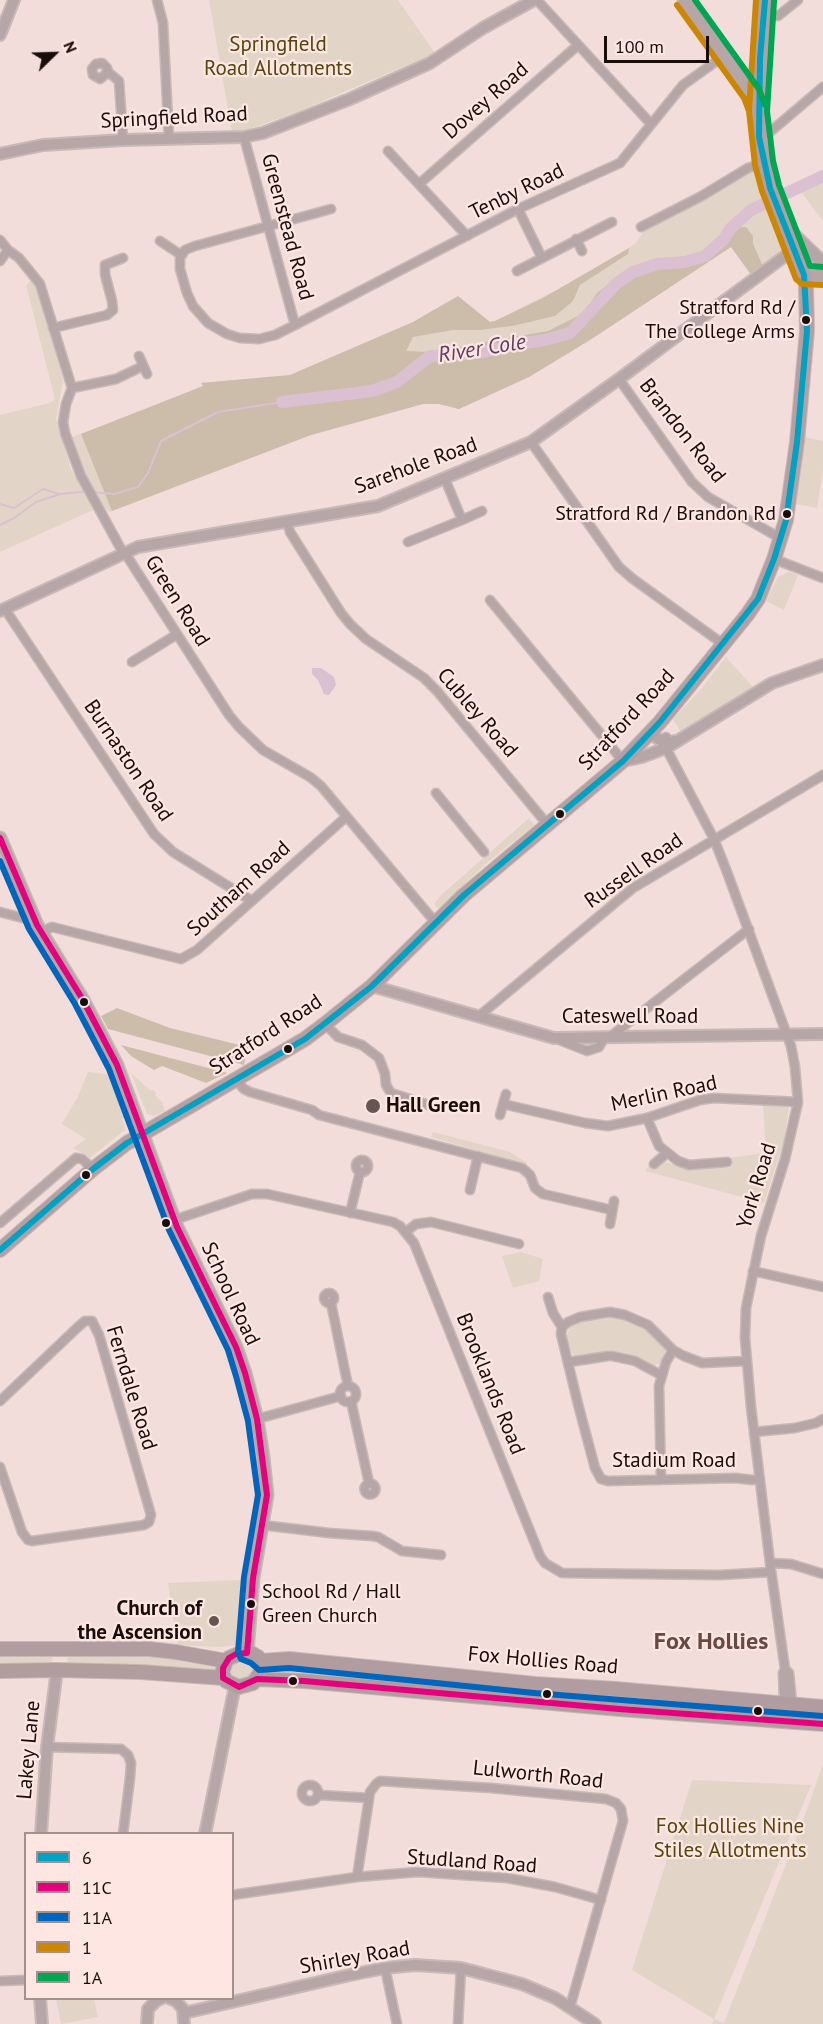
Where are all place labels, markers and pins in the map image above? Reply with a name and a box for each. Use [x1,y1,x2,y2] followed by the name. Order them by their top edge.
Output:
[645,296,795,343] place label: Stratford Rd / The College Arms
[800,314,812,326] marker: Stratford Rd / The College Arms
[555,502,776,526] place label: Stratford Rd / Brandon Rd
[781,508,793,520] marker: Stratford Rd / Brandon Rd
[554,808,566,820] unlabelled marker
[78,996,90,1008] unlabelled marker
[282,1043,294,1055] unlabelled marker
[386,1093,481,1119] place label: Hall Green
[364,1097,382,1115] marker: Hall Green
[80,1169,92,1181] unlabelled marker
[160,1217,172,1229] unlabelled marker
[262,1580,401,1627] place label: School Rd / Hall Green Church
[78,1596,202,1646] place label: Church of the Ascension
[245,1598,257,1610] marker: School Rd / Hall Green Church
[207,1614,221,1628] marker: Church of the Ascension
[287,1675,299,1687] unlabelled marker
[541,1688,553,1700] unlabelled marker
[752,1705,764,1717] unlabelled marker

